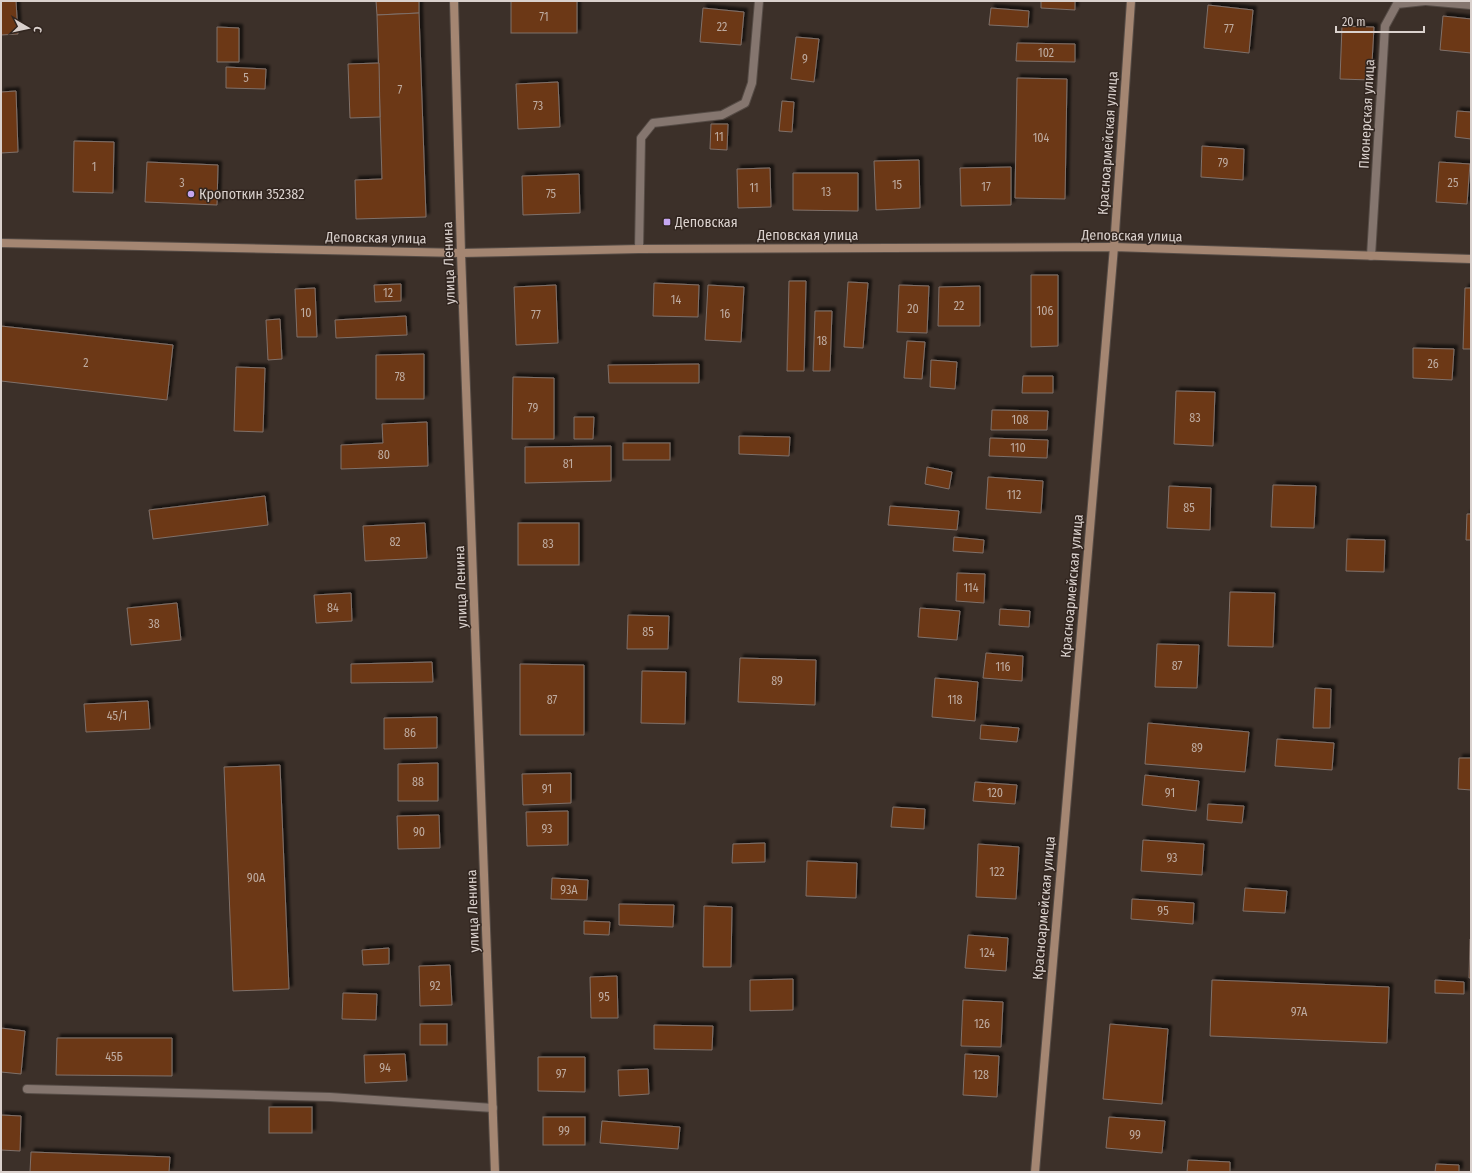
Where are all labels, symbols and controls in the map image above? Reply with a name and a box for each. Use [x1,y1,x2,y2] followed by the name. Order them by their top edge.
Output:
[8,8,48,48] north arrow
[1336,8,1424,34] scale bar
[539,10,549,24] house number: 71
[1342,15,1366,29] text: 20 m
[717,20,727,34] house number: 22
[1224,22,1234,36] house number: 77
[30,26,44,34] text: С
[1038,46,1054,60] house number: 102
[802,52,808,66] house number: 9
[1356,59,1378,169] street label: Пионерская улица
[1094,70,1122,215] street label: Красноармейская улица
[243,71,249,85] house number: 5
[398,83,403,97] house number: 7
[533,99,543,113] house number: 73
[714,130,724,144] house number: 11
[1033,131,1050,145] house number: 104
[1218,156,1228,170] house number: 79
[92,160,96,174] house number: 1
[179,176,185,190] house number: 3
[1448,176,1459,190] house number: 25
[892,178,903,192] house number: 15
[981,180,991,194] house number: 17
[749,181,759,195] house number: 11
[821,185,831,199] house number: 13
[199,186,304,203] place label: Кропоткин 352382
[546,187,557,201] house number: 75
[186,189,196,199] marker: Кропоткин 352382
[674,214,738,231] place label: Деповская
[662,217,672,227] marker: Деповская
[439,221,459,305] street label: улица Ленина
[757,227,859,244] street label: Деповская улица
[1080,227,1183,245] street label: Деповская улица
[324,229,427,247] street label: Деповская улица
[383,286,393,300] house number: 12
[671,293,681,307] house number: 14
[954,299,964,313] house number: 22
[907,302,919,316] house number: 20
[1037,304,1053,318] house number: 106
[301,306,311,320] house number: 10
[720,307,730,321] house number: 16
[531,308,541,322] house number: 77
[817,334,827,348] house number: 18
[83,356,89,370] house number: 2
[1427,357,1439,371] house number: 26
[395,370,405,384] house number: 78
[528,401,538,415] house number: 79
[1189,411,1201,425] house number: 83
[1012,413,1028,427] house number: 108
[1010,441,1026,455] house number: 110
[378,448,390,462] house number: 80
[563,457,573,471] house number: 81
[1007,488,1021,502] house number: 112
[1183,501,1195,515] house number: 85
[1057,513,1087,659] street label: Красноармейская улица
[389,535,401,549] house number: 82
[542,537,554,551] house number: 83
[451,545,471,629] street label: улица Ленина
[963,581,979,595] house number: 114
[327,601,339,615] house number: 84
[148,617,160,631] house number: 38
[642,625,654,639] house number: 85
[1172,659,1182,673] house number: 87
[995,660,1011,674] house number: 116
[771,674,783,688] house number: 89
[547,693,557,707] house number: 87
[947,693,963,707] house number: 118
[107,709,127,723] house number: 45/1
[404,726,416,740] house number: 86
[1191,741,1203,755] house number: 89
[412,775,424,789] house number: 88
[542,782,552,796] house number: 91
[987,786,1003,800] house number: 120
[1165,786,1175,800] house number: 91
[541,822,553,836] house number: 93
[413,825,425,839] house number: 90
[1029,835,1059,981] street label: Красноармейская улица
[1166,851,1178,865] house number: 93
[989,865,1005,879] house number: 122
[463,869,483,953] street label: улица Ленина
[247,871,266,885] house number: 90А
[560,883,578,897] house number: 93А
[1157,904,1169,918] house number: 95
[979,946,995,960] house number: 124
[430,979,440,993] house number: 92
[598,990,610,1004] house number: 95
[1291,1005,1308,1019] house number: 97А
[974,1017,990,1031] house number: 126
[105,1050,123,1064] house number: 45Б
[379,1061,391,1075] house number: 94
[556,1067,566,1081] house number: 97
[973,1068,989,1082] house number: 128
[558,1124,570,1138] house number: 99
[1129,1128,1141,1142] house number: 99

